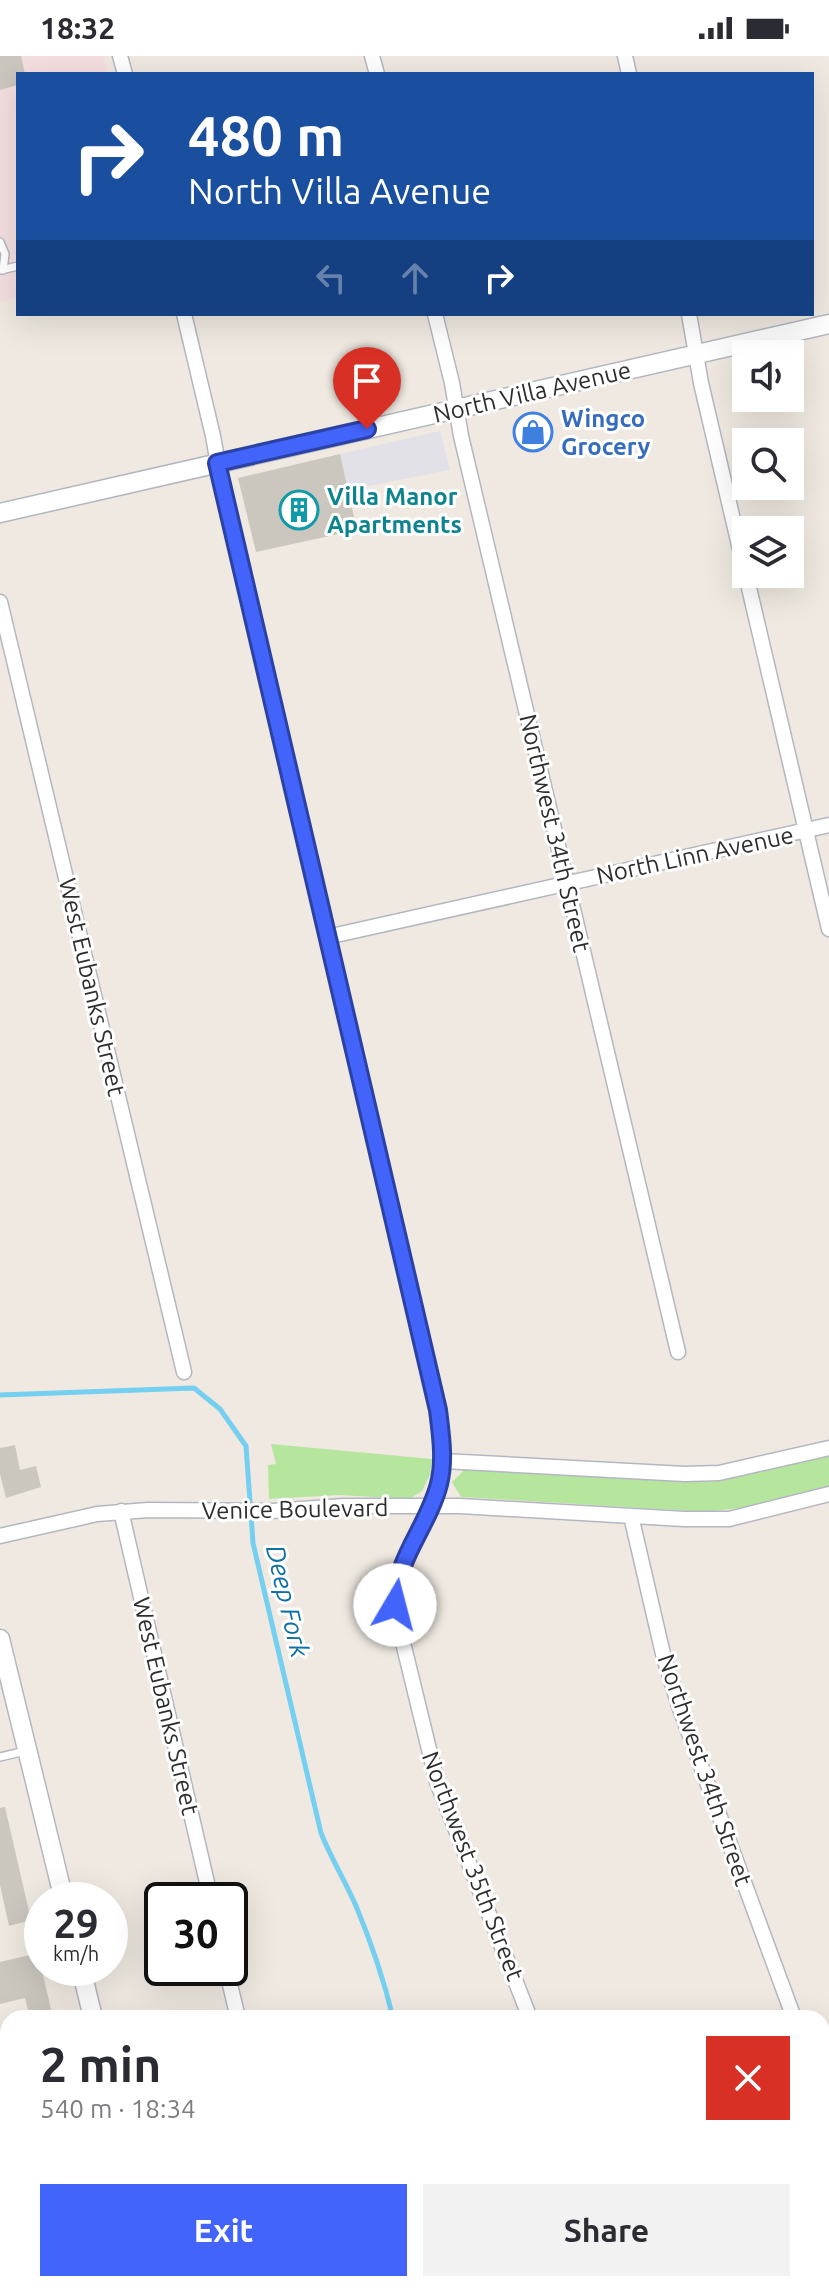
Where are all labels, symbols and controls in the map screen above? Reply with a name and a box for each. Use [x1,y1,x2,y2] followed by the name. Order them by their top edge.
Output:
[40,11,115,45] text: 18:32
[56,104,160,208] icon: right
[188,104,344,167] text: 480 m
[188,170,491,211] text: North Villa Avenue
[309,256,353,300] icon: left
[393,256,437,300] icon: ahead
[477,256,521,300] icon: right
[732,340,804,588] map controls
[732,340,804,412] button: sound
[333,347,401,429] pin
[431,356,633,428] street label: North Villa Avenue
[345,359,389,403] icon: arrive
[561,405,650,460] place label: Wingco Grocery
[512,411,554,453] shop icon: Wingco Grocery
[732,428,804,500] button: search
[327,483,462,538] place label: Villa Manor Apartments
[278,489,320,531] building icon: Villa Manor Apartments
[732,516,804,588] button: layers
[514,711,596,955] street label: Northwest 34th Street
[594,821,796,889] street label: North Linn Avenue
[54,876,130,1099] street label: West Eubanks Street
[201,1494,389,1524] street label: Venice Boulevard
[261,1542,315,1661] water label: Deep Fork
[353,1563,437,1647] position arrow
[128,1595,204,1818] street label: West Eubanks Street
[653,1651,758,1890] street label: Northwest 34th Street
[417,1748,529,1985] street label: Northwest 35th Street
[144,1882,248,1986] speed limit sign: 30
[53,1901,99,1946] text: 29
[53,1942,99,1965] text: km/h
[706,2036,790,2120] button: close
[40,2037,161,2091] text: 2 min
[40,2094,196,2123] text: 540 m · 18:34
[40,2184,407,2276] button: Exit
[423,2184,790,2276] button: Share

